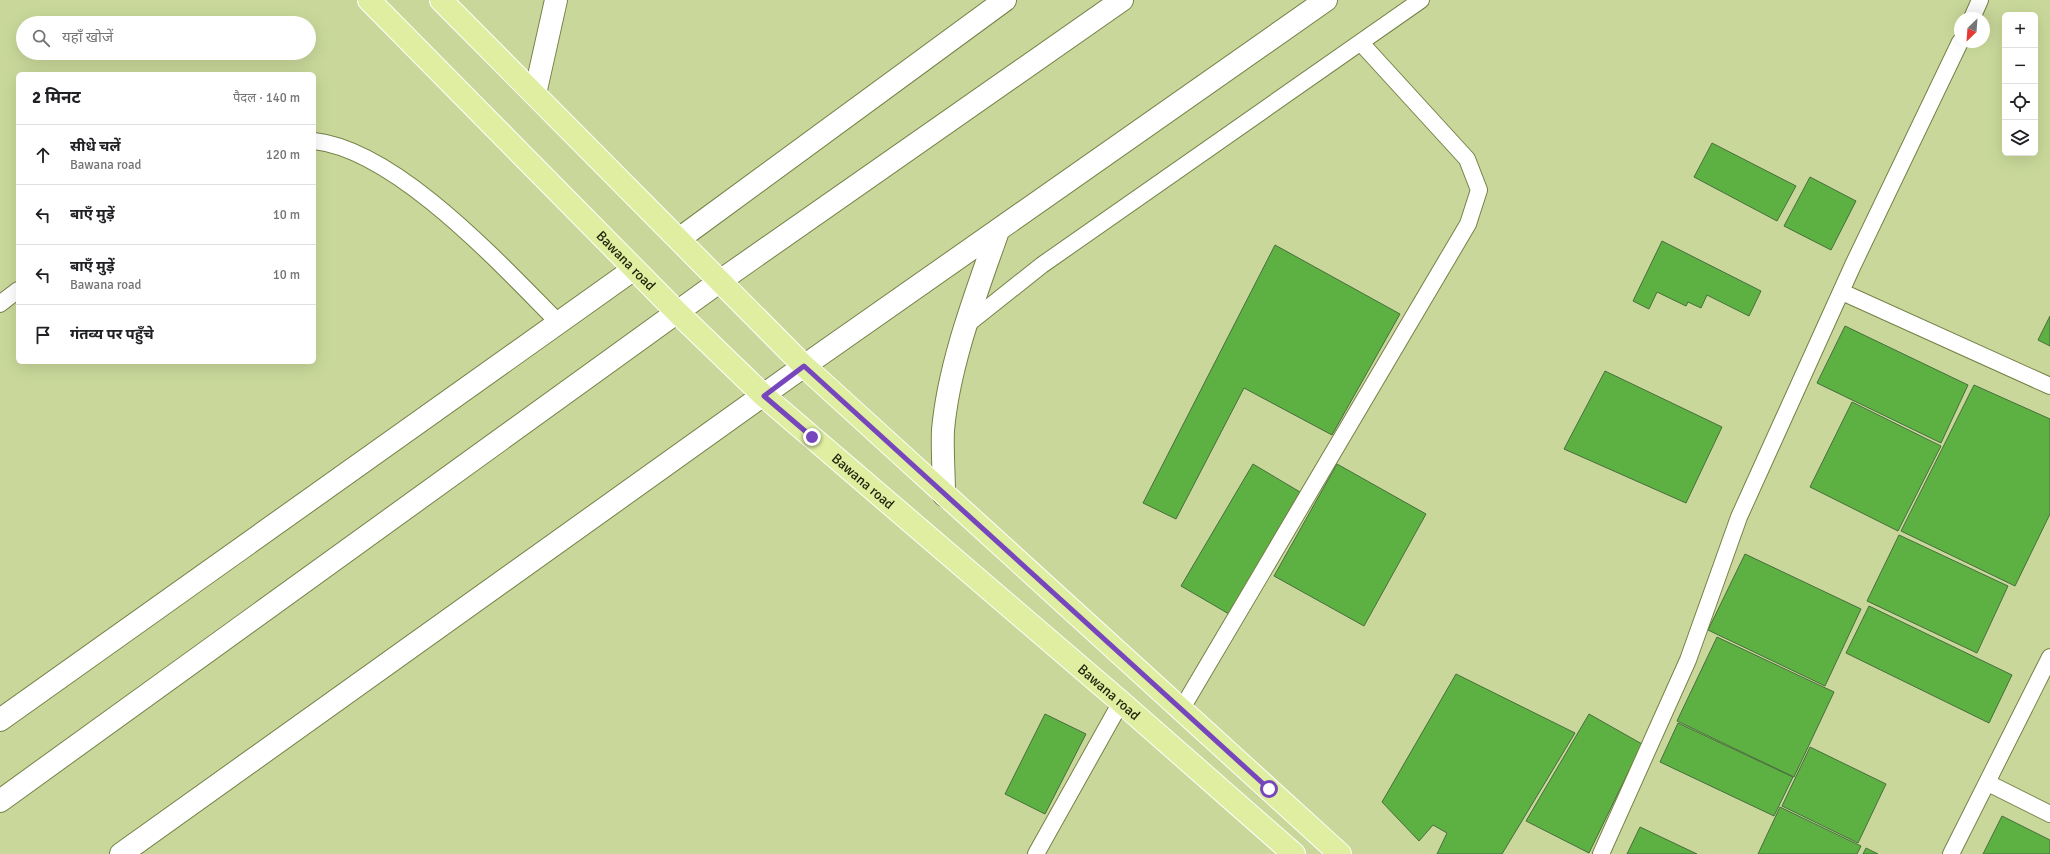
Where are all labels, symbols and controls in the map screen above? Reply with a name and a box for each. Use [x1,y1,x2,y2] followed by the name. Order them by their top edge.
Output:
[1954,12,1990,48] north arrow
[2002,12,2038,156] map controls
[2002,12,2038,48] button: +
[16,16,316,60] search box
[30,27,52,49] icon: search
[62,28,113,46] text: यहाँ खोजें
[2002,48,2038,84] button: −
[2002,84,2038,120] button: locate
[32,87,81,108] text: 2 मिनट
[233,90,300,106] text: पैदल · 140 m
[2002,120,2038,156] button: layers
[70,137,121,155] text: सीधे चलें
[32,144,54,166] icon: ahead
[266,147,300,163] text: 120 m
[70,157,141,173] text: Bawana road
[32,204,54,226] icon: left
[70,205,114,223] text: बाएँ मुड़ें
[273,207,300,223] text: 10 m
[593,227,659,294] street label: Bawana road
[70,257,114,275] text: बाएँ मुड़ें
[32,264,54,286] icon: left
[273,267,300,283] text: 10 m
[70,277,141,293] text: Bawana road
[32,324,54,346] icon: arrive
[70,325,154,343] text: गंतव्य पर पहुँचे
[803,428,821,446] route end
[828,450,898,513] street label: Bawana road
[1074,660,1144,724] street label: Bawana road
[1260,780,1278,798] route start

